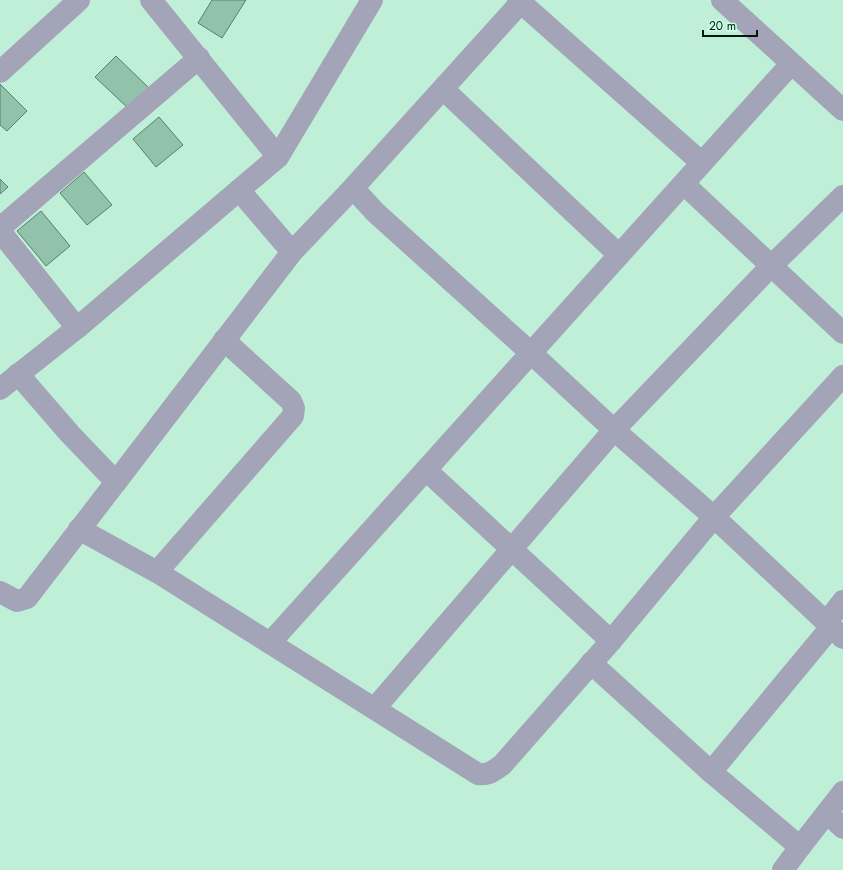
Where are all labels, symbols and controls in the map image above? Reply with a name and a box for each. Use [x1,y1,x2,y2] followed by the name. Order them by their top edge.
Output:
[703,12,757,38] scale bar
[709,17,736,35] text: 20 m

